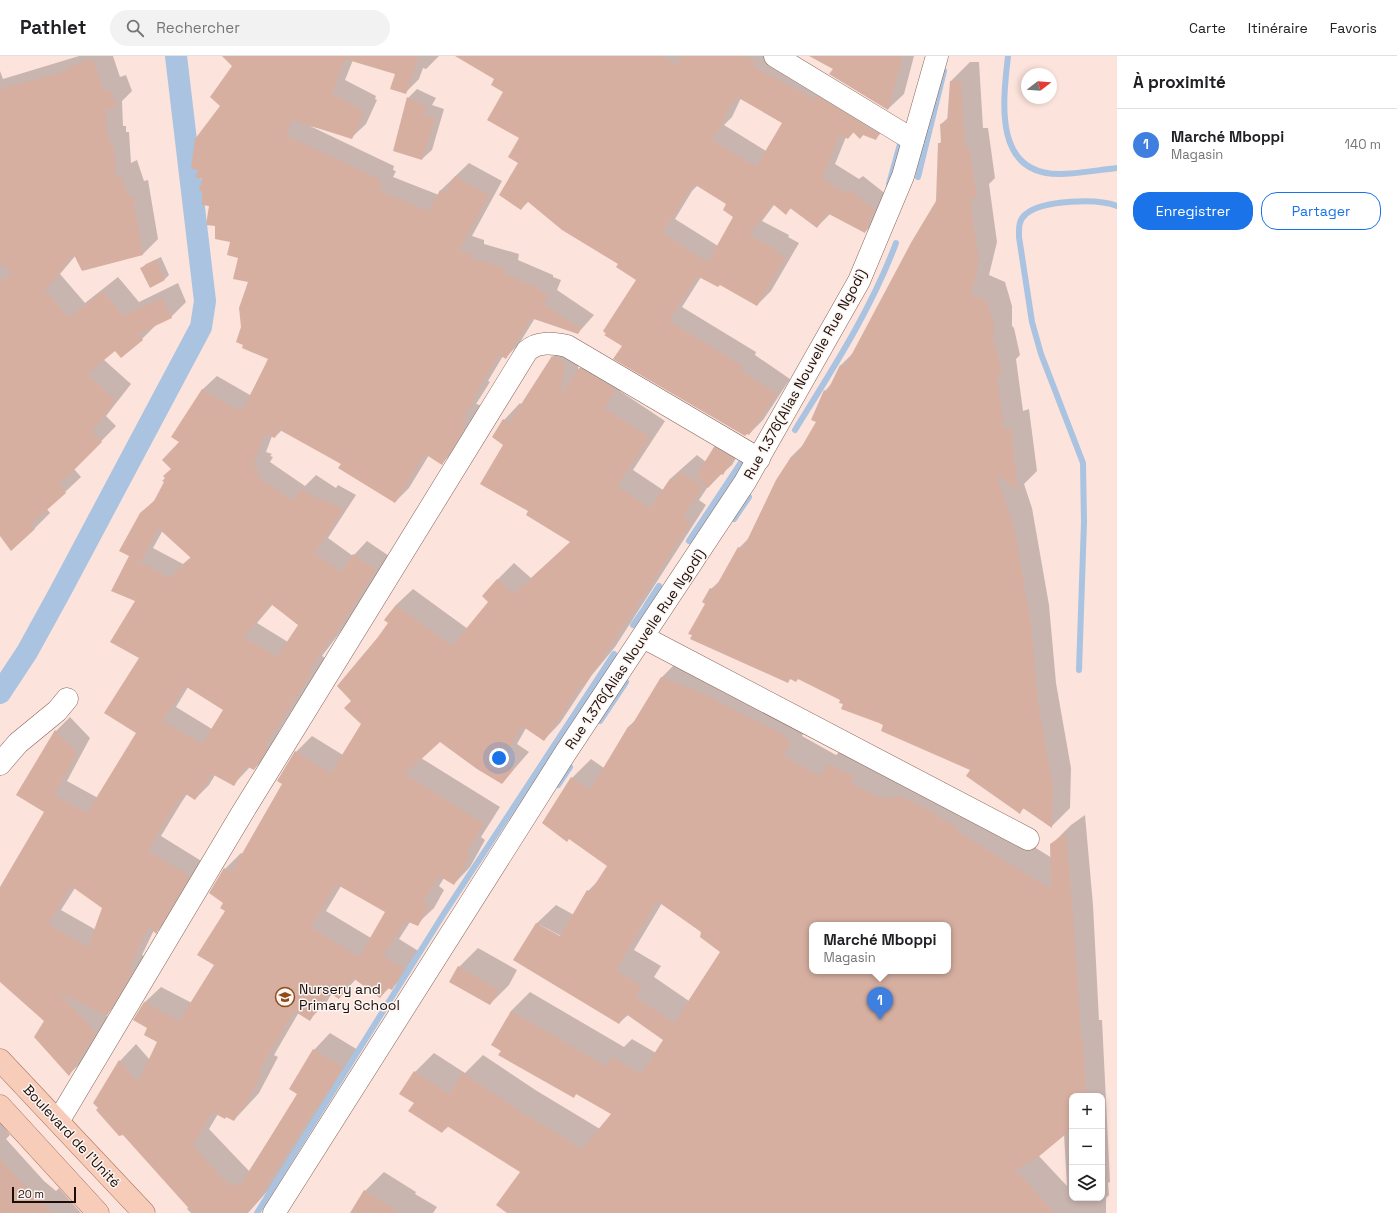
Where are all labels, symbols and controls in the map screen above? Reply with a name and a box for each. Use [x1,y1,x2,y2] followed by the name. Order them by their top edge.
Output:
[110,10,390,46] search box
[20,15,86,40] text: Pathlet
[124,17,146,39] icon: search
[156,18,240,37] text: Rechercher
[1189,19,1226,37] text: Carte
[1248,19,1308,37] text: Itinéraire
[1330,19,1377,37] text: Favoris
[1021,68,1057,104] north arrow
[1133,71,1226,93] text: À proximité
[1171,127,1284,146] text: Marché Mboppi
[1143,136,1149,153] text: 1
[1345,136,1381,153] text: 140 m
[1171,146,1223,163] text: Magasin
[1133,192,1253,230] button: Enregistrer
[1261,192,1381,230] button: Partager
[739,266,871,482] street label: Rue 1.376(Alias Nouvelle Rue Ngodi)
[561,545,709,753] street label: Rue 1.376(Alias Nouvelle Rue Ngodi)
[489,748,509,768] your location
[809,922,951,974] popup
[823,930,937,949] text: Marché Mboppi
[823,949,876,966] text: Magasin
[299,980,400,1014] place label: Nursery and Primary School
[274,986,296,1008] school or university icon: Nursery and Primary School
[867,987,893,1020] pin: 1
[20,1081,124,1191] street label: Boulevard de l'Unité
[1069,1093,1105,1201] map controls
[1069,1093,1105,1129] button: +
[1069,1129,1105,1165] button: −
[1069,1165,1105,1201] button: layers
[12,1185,76,1204] scale bar
[18,1187,44,1201] text: 20 m

